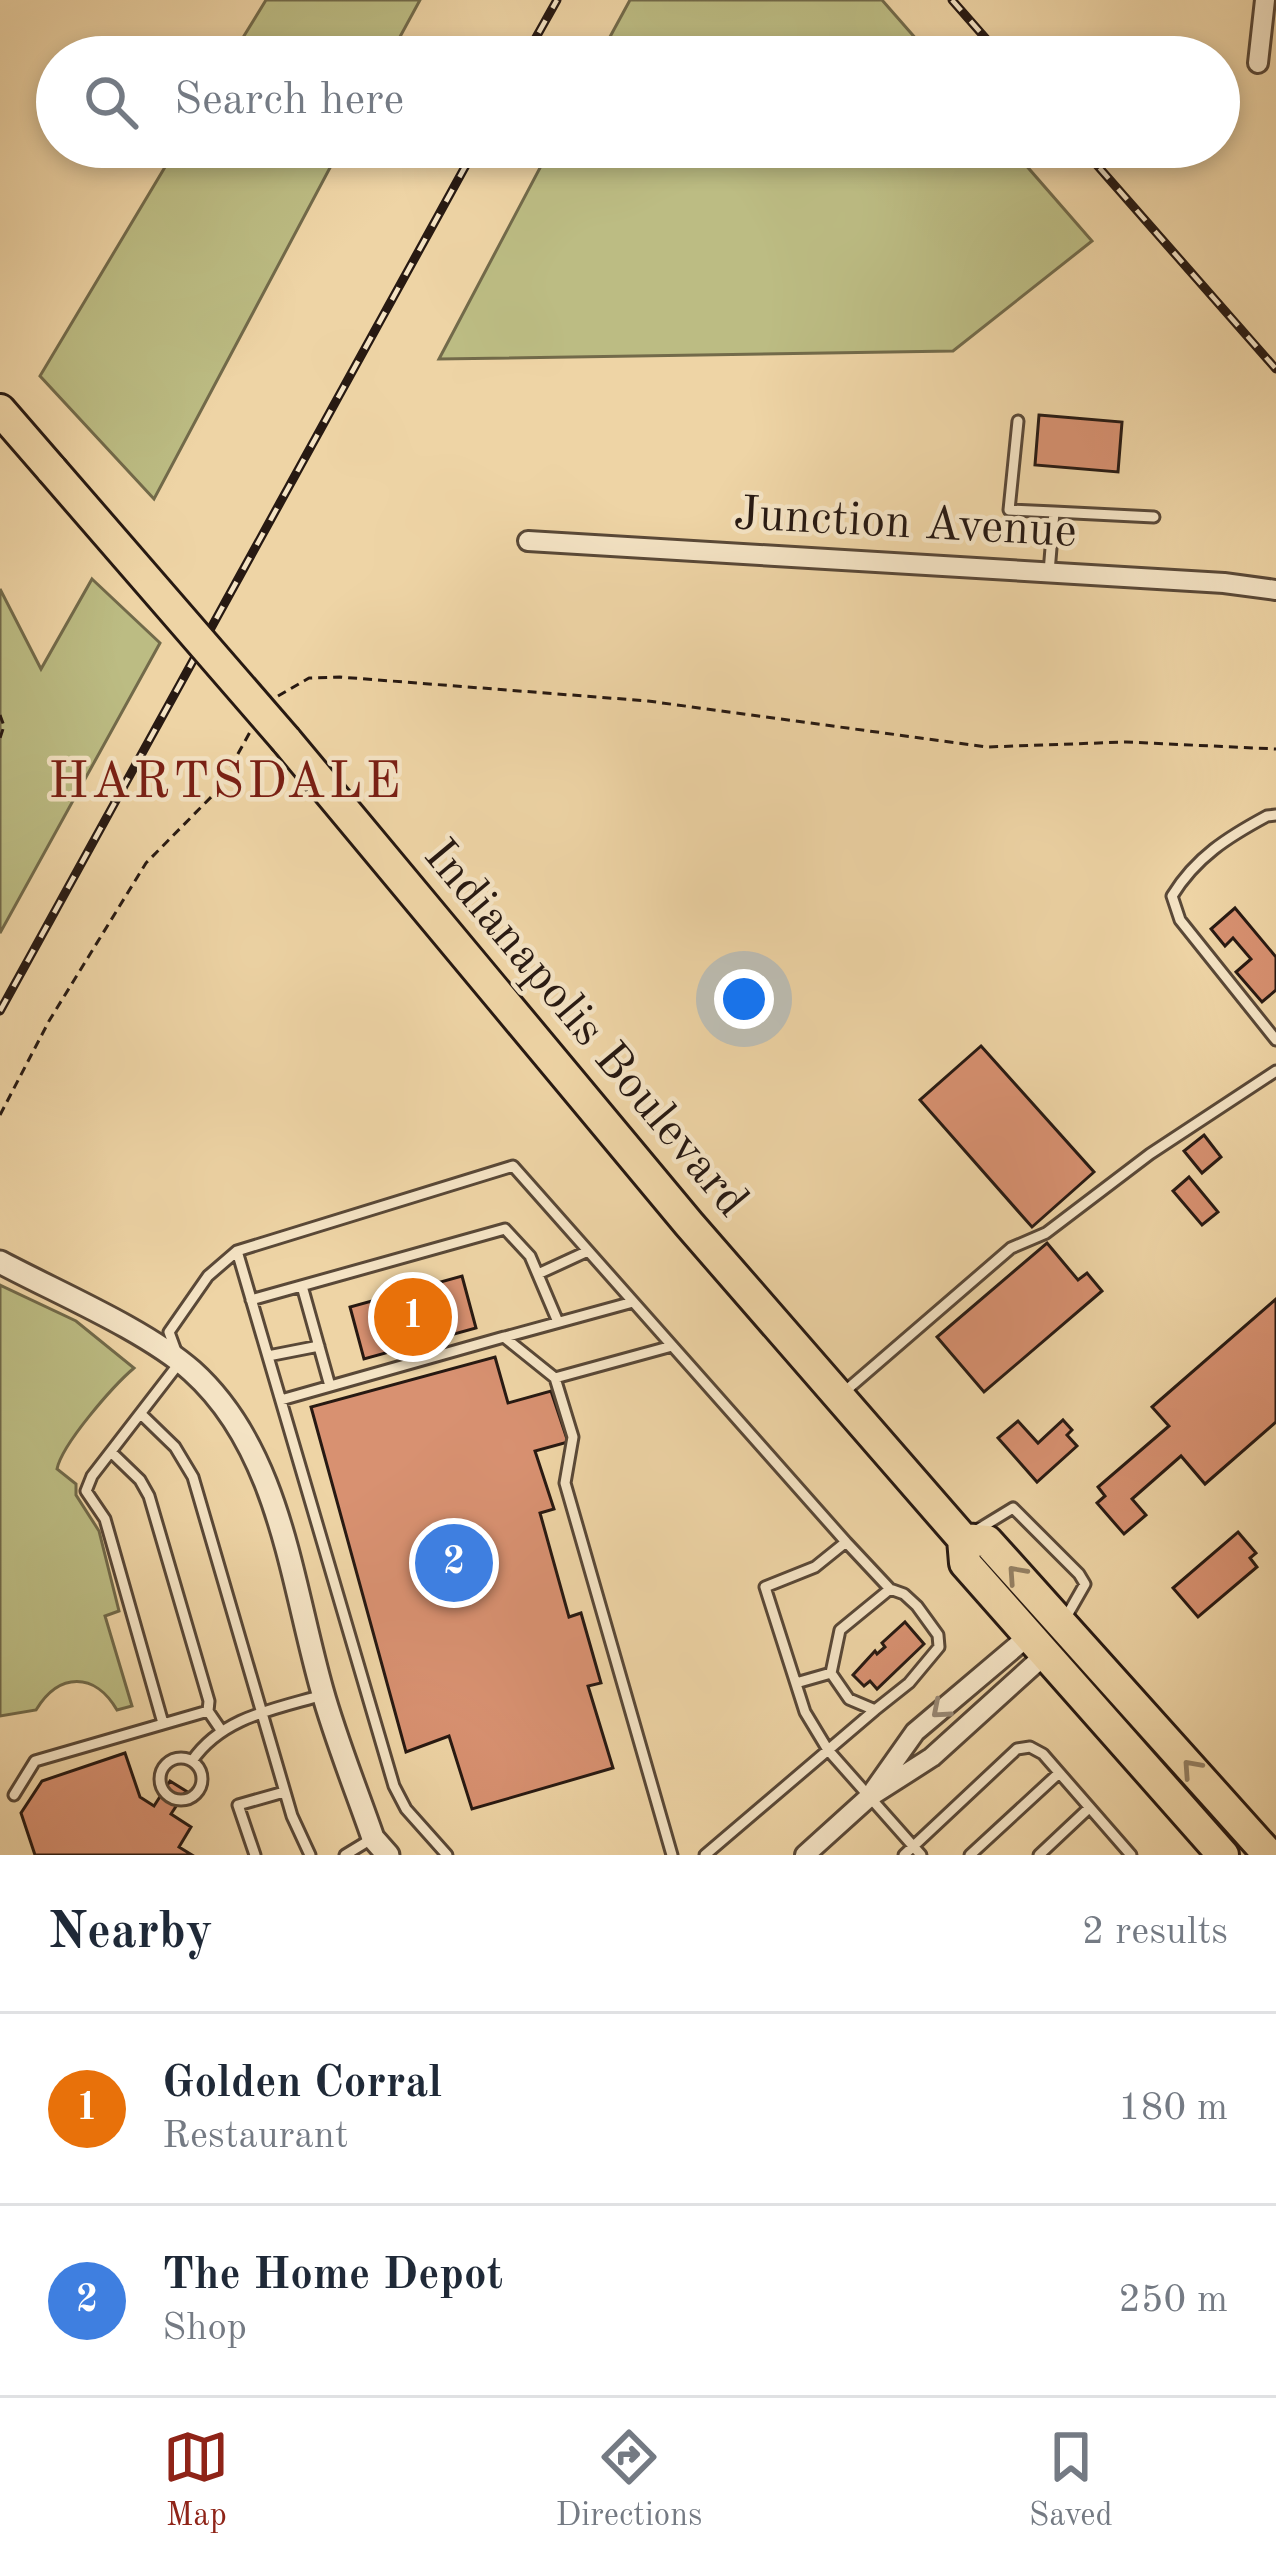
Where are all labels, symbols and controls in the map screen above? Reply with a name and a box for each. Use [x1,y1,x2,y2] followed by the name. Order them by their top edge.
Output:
[36,36,1240,168] search box
[78,69,144,135] icon: search
[174,79,404,124] text: Search here
[732,491,1078,557] street label: Junction Avenue
[48,758,404,809] district label: HARTSDALE
[414,832,756,1226] street label: Indianapolis Boulevard
[714,969,774,1029] your location
[374,1272,452,1362] pin: 1
[415,1518,493,1608] pin: 2
[1009,1566,1030,1587] one-way arrow
[933,1696,954,1717] one-way arrow
[1184,1760,1205,1782] one-way arrow
[48,1908,213,1959] text: Nearby
[1082,1913,1228,1952] text: 2 results
[162,2062,442,2107] text: Golden Corral
[76,2089,98,2128] text: 1
[1118,2089,1228,2128] text: 180 m
[162,2117,349,2156] text: Restaurant
[162,2254,503,2299] text: The Home Depot
[76,2281,98,2320] text: 2
[1118,2281,1228,2320] text: 250 m
[162,2309,247,2348] text: Shop
[163,2424,229,2537] tab: Map
[556,2424,702,2537] tab: Directions
[1029,2424,1113,2537] tab: Saved

